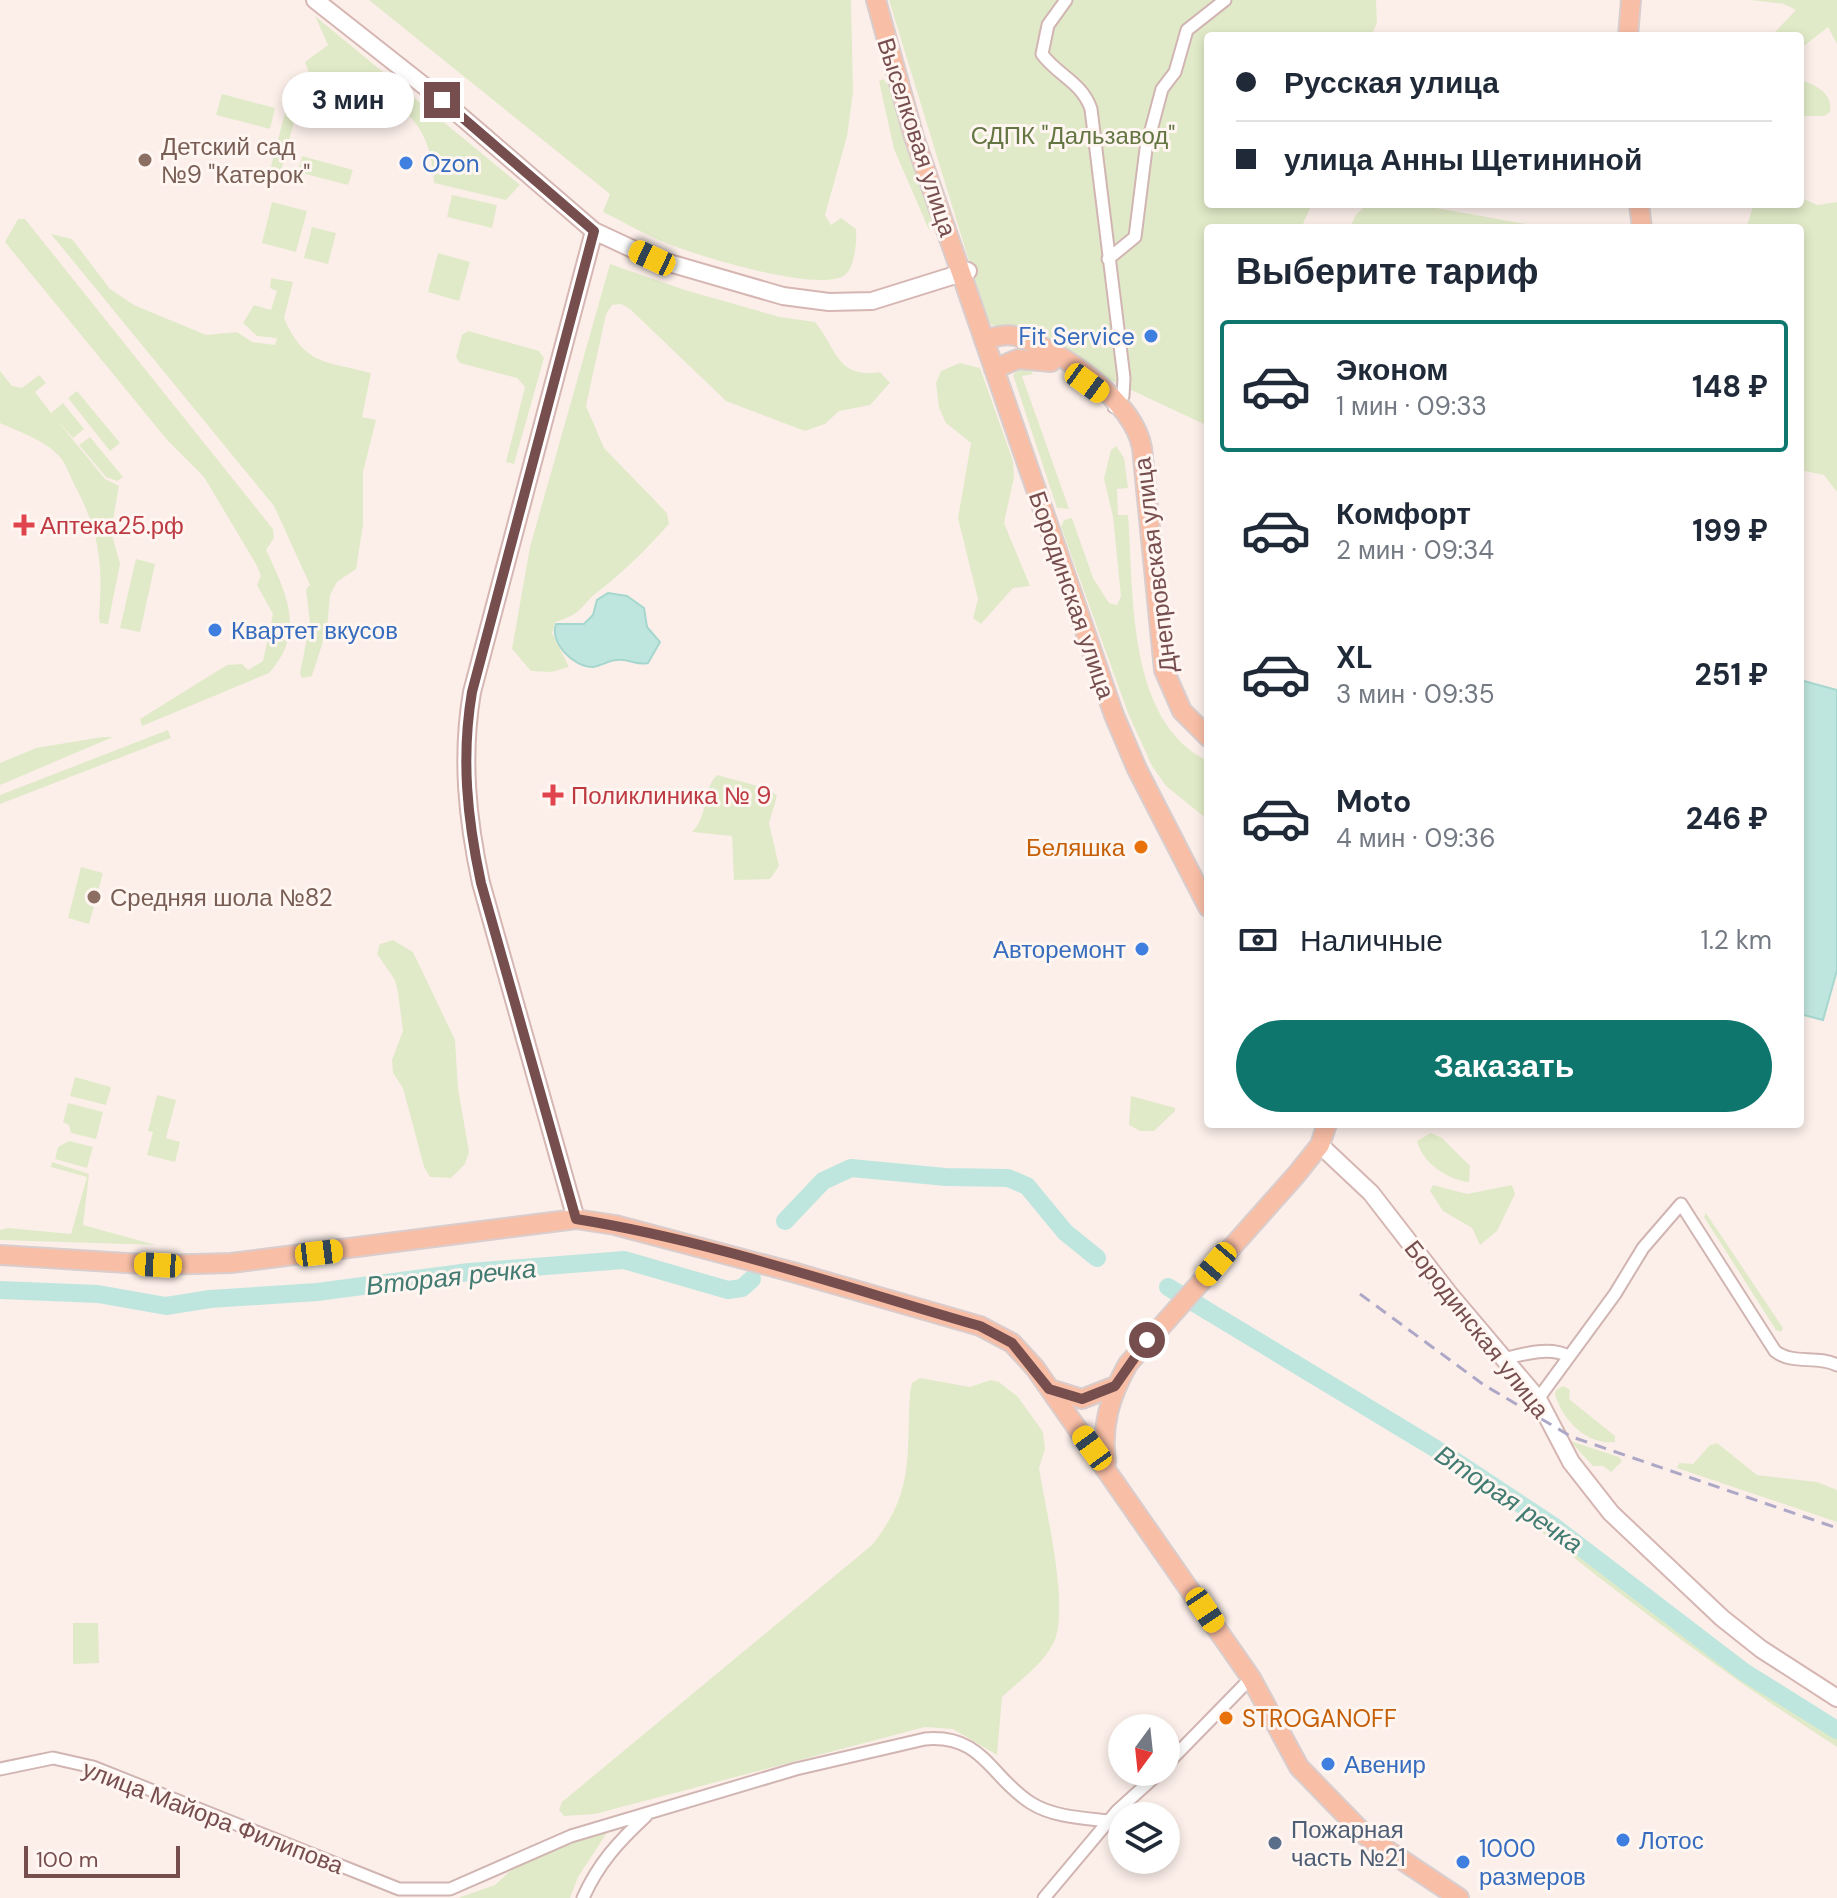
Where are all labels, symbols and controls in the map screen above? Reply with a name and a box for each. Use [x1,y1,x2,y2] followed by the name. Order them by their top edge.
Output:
[870,34,964,241] street label: Выселковая улица
[1284,63,1499,102] text: Русская улица
[282,72,414,128] callout: 3 мин
[424,82,460,118] route end
[312,83,384,117] text: 3 мин
[971,120,1175,151] park label: СДПК "Дальзавод"
[161,131,310,190] place label: Детский сад №9 "Катерок"
[1284,140,1642,179] text: улица Анны Щетининой
[422,148,480,179] place label: Ozon
[136,151,154,169] marker: Детский сад №9 "Катерок"
[397,154,415,172] marker: Ozon
[625,237,679,279] car
[1236,248,1539,295] text: Выберите тариф
[1018,321,1135,352] place label: Fit Service
[1142,327,1160,345] marker: Fit Service
[1240,350,1312,422] icon: car
[1336,350,1449,389] text: Эконом
[1061,359,1113,407] car
[1692,367,1768,406] text: 148 ₽
[1336,389,1487,423] text: 1 мин · 09:33
[1126,455,1184,674] street label: Днепровская улица
[1022,487,1122,704] street label: Бородинская улица
[1240,494,1312,566] icon: car
[1336,494,1471,533] text: Комфорт
[40,510,184,541] place label: Аптека25.рф
[1692,511,1768,550] text: 199 ₽
[15,516,33,534] marker: Аптека25.рф
[1336,533,1494,567] text: 2 мин · 09:34
[231,615,398,646] place label: Квартет вкусов
[206,621,224,639] marker: Квартет вкусов
[1240,638,1312,710] icon: car
[1336,638,1373,677] text: XL
[1694,655,1768,694] text: 251 ₽
[1336,677,1495,711] text: 3 мин · 09:35
[571,780,771,811] place label: Поликлиника № 9
[1240,782,1312,854] icon: car
[1336,782,1411,821] text: Moto
[542,784,564,806] marker: Поликлиника № 9
[1686,799,1768,838] text: 246 ₽
[1336,821,1496,855] text: 4 мин · 09:36
[1026,832,1126,863] place label: Беляшка
[1132,838,1150,856] marker: Беляшка
[110,882,333,913] place label: Средняя шола №82
[85,888,103,906] marker: Средняя шола №82
[1236,918,1280,962] icon: cash
[1300,921,1443,960] text: Наличные
[1701,923,1772,957] text: 1.2 km
[993,934,1126,965] place label: Авторемонт
[1133,940,1151,958] marker: Авторемонт
[1236,1020,1772,1112] button: Заказать
[1398,1234,1557,1425] street label: Бородинская улица
[294,1238,344,1268] car
[1191,1238,1241,1290] car
[364,1251,538,1303] water label: Вторая речка
[133,1252,183,1278] car
[1129,1322,1165,1358] route start
[1068,1422,1116,1474] car
[1429,1437,1589,1561] water label: Вторая речка
[1182,1583,1228,1637] car
[1242,1703,1397,1734] place label: STROGANOFF
[1217,1709,1235,1727] marker: STROGANOFF
[1108,1714,1180,1786] north arrow
[1108,1714,1180,1874] map controls
[1344,1749,1426,1780] place label: Авенир
[78,1753,348,1881] street label: улица Майора Филипова
[1319,1755,1337,1773] marker: Авенир
[1108,1802,1180,1874] button: layers
[1291,1814,1406,1873] place label: Пожарная часть №21
[1639,1825,1704,1856] place label: Лотос
[1614,1831,1632,1849] marker: Лотос
[1479,1833,1586,1892] place label: 1000 размеров
[1266,1834,1284,1852] marker: Пожарная часть №21
[24,1842,180,1878] scale bar
[36,1845,98,1874] text: 100 m
[1454,1853,1472,1871] marker: 1000 размеров

